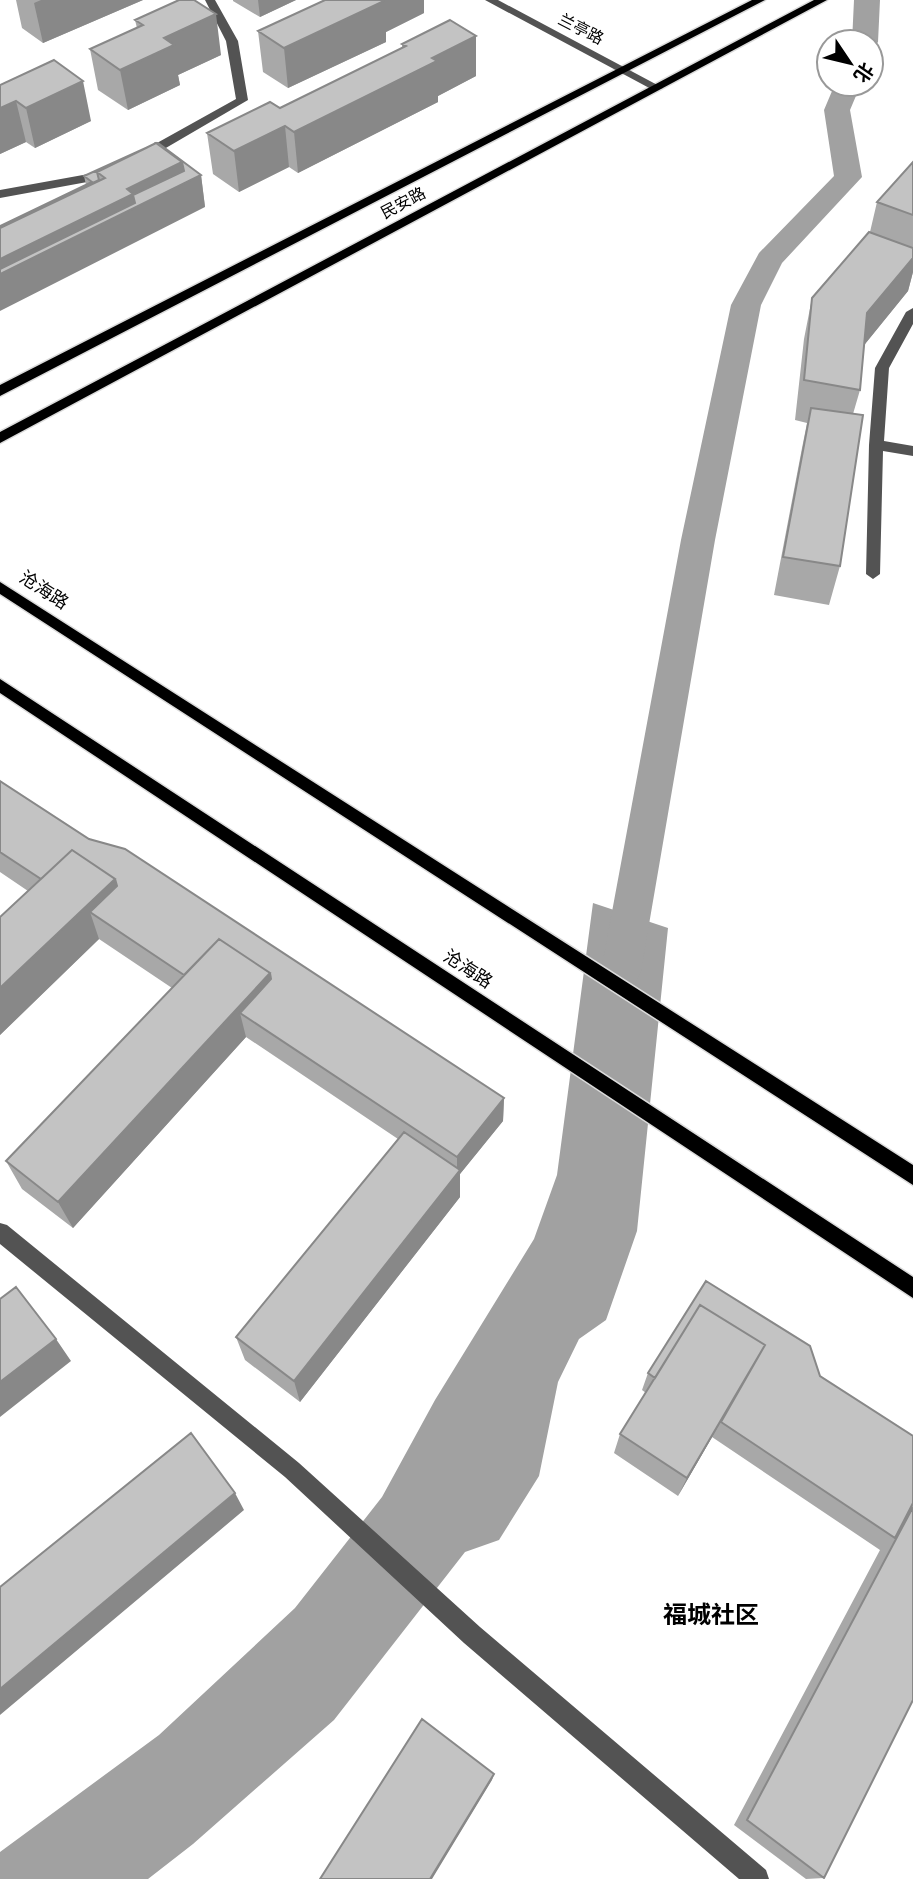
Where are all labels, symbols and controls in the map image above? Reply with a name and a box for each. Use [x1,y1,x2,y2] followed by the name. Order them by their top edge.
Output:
[555,10,607,48] street label: 兰亭路
[815,28,885,98] north arrow
[849,58,878,87] text: 北
[377,183,429,223] street label: 民安路
[15,566,73,614] street label: 沧海路
[439,945,497,993] street label: 沧海路
[663,1600,759,1629] district label: 福城社区

